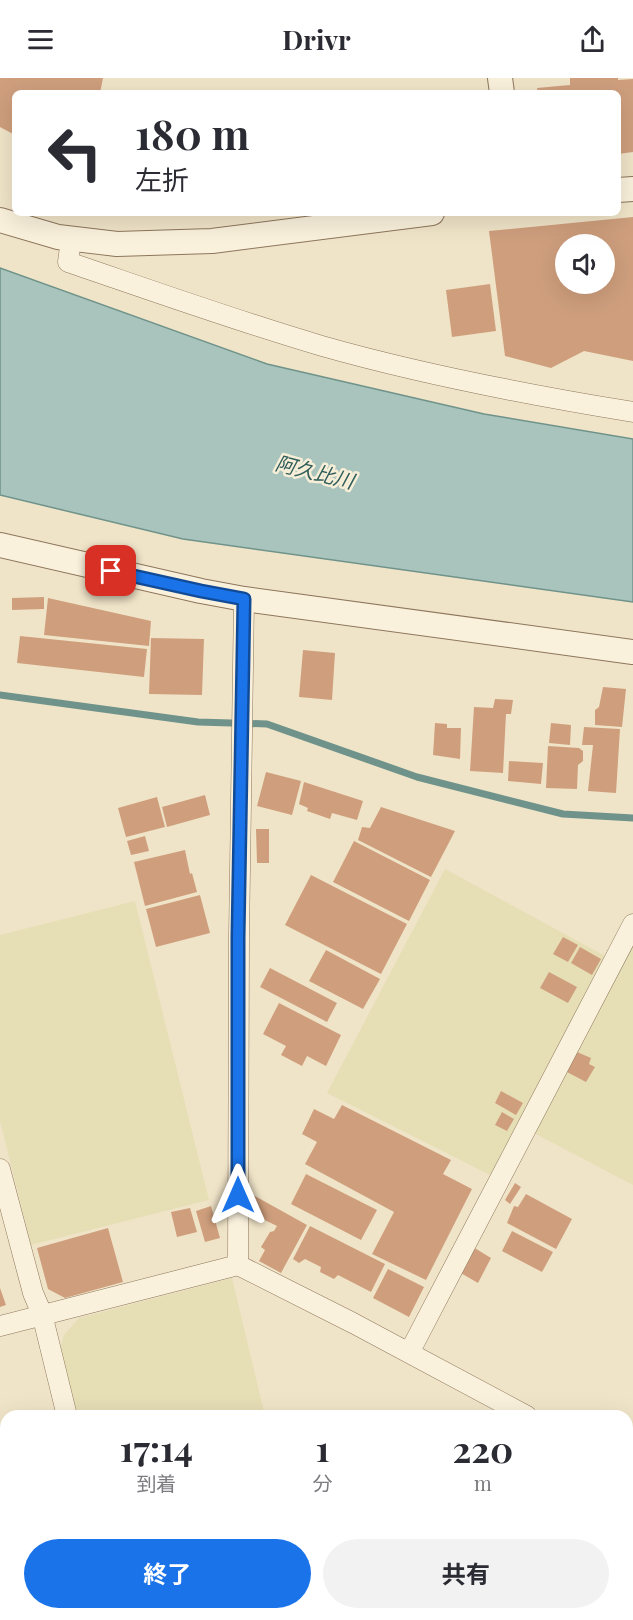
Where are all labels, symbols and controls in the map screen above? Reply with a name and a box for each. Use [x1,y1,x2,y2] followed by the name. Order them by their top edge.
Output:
[282,21,351,57] text: Drivr
[24,23,57,56] icon: menu
[576,23,609,56] icon: share
[135,105,250,161] text: 180 m
[36,114,114,192] icon: left
[135,161,189,197] text: 左折
[555,234,615,294] map controls
[555,234,615,294] button: sound
[273,448,359,494] water label: 阿久比川
[85,545,136,596] pin
[94,554,127,587] icon: arrive
[206,1163,270,1227] position arrow
[120,1423,193,1471] text: 17:14
[316,1423,330,1471] text: 1
[452,1424,513,1472] text: 220
[136,1469,176,1496] text: 到着
[313,1469,333,1496] text: 分
[474,1469,492,1496] text: m
[24,1539,311,1608] button: 終了
[323,1539,609,1608] button: 共有

